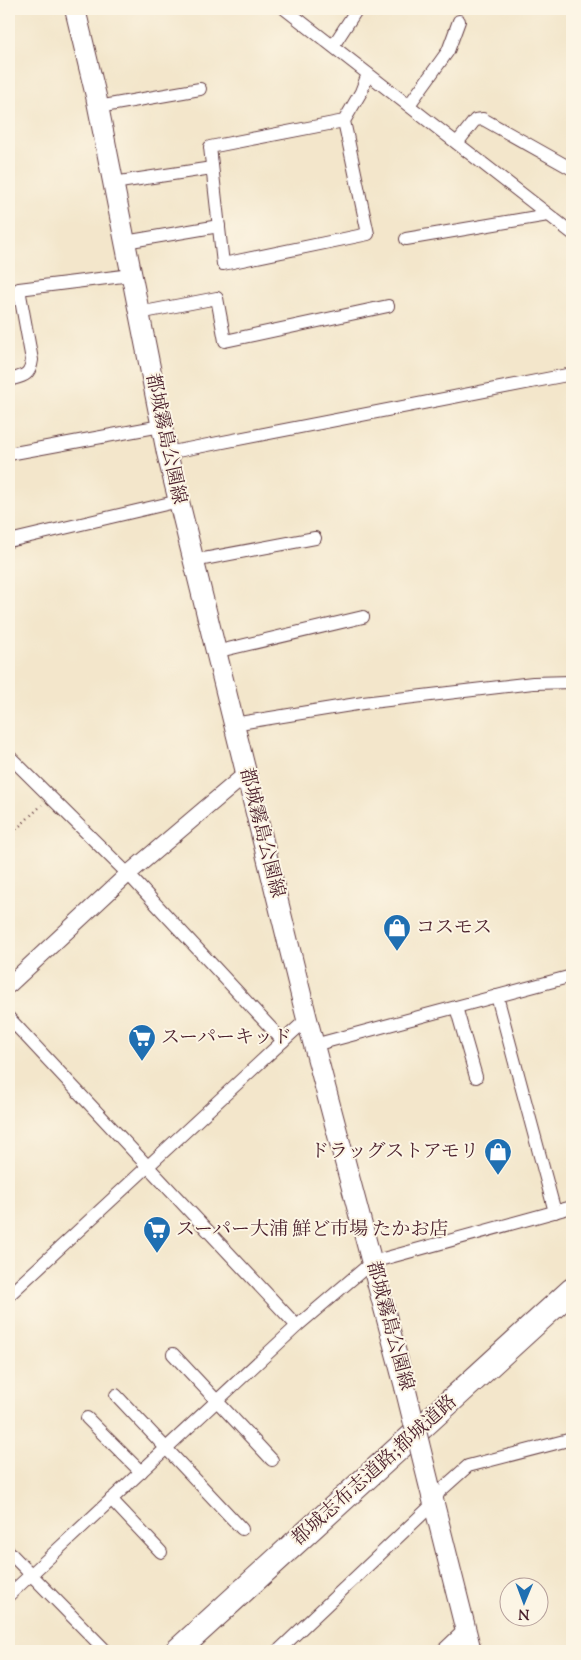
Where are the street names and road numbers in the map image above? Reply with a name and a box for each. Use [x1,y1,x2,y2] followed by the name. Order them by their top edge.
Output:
[138,371,192,507] street label: 都城霧島公園線
[232,765,290,901] street label: 都城霧島公園線
[359,1258,419,1394] street label: 都城霧島公園線
[286,1389,464,1553] street label: 都城志布志道路;都城道路

